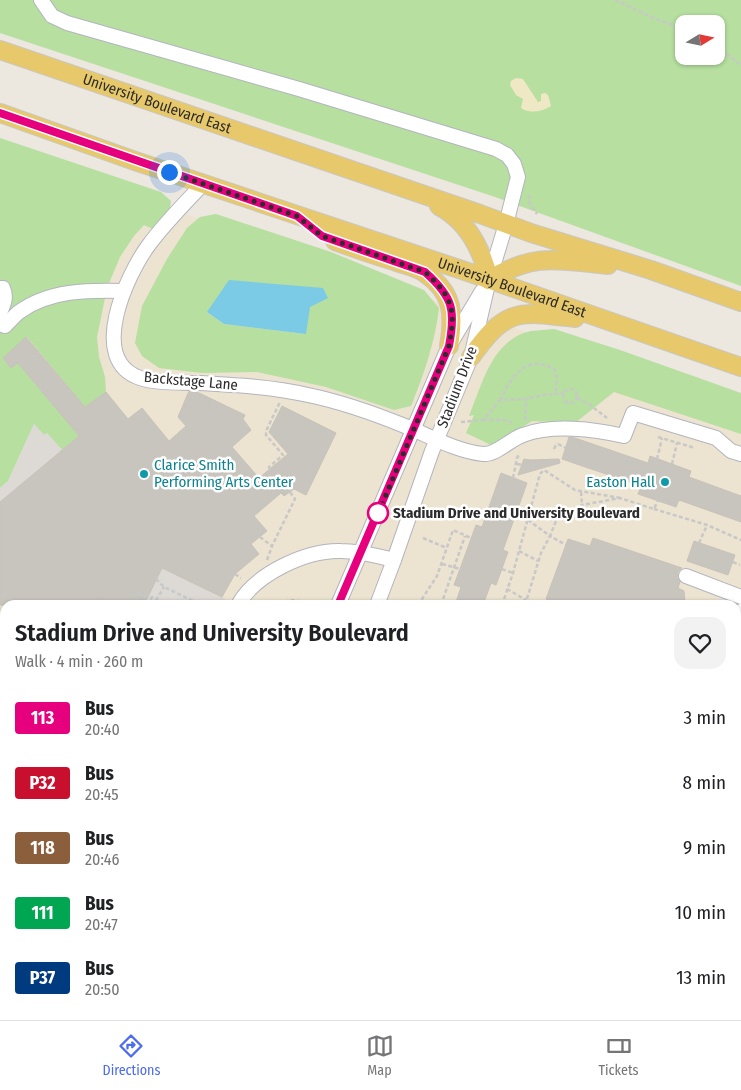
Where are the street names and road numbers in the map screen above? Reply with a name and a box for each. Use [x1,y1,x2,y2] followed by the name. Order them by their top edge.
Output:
[80,70,234,137] street label: University Boulevard East
[436,254,589,322] street label: University Boulevard East
[433,344,481,430] street label: Stadium Drive
[143,368,239,394] street label: Backstage Lane

